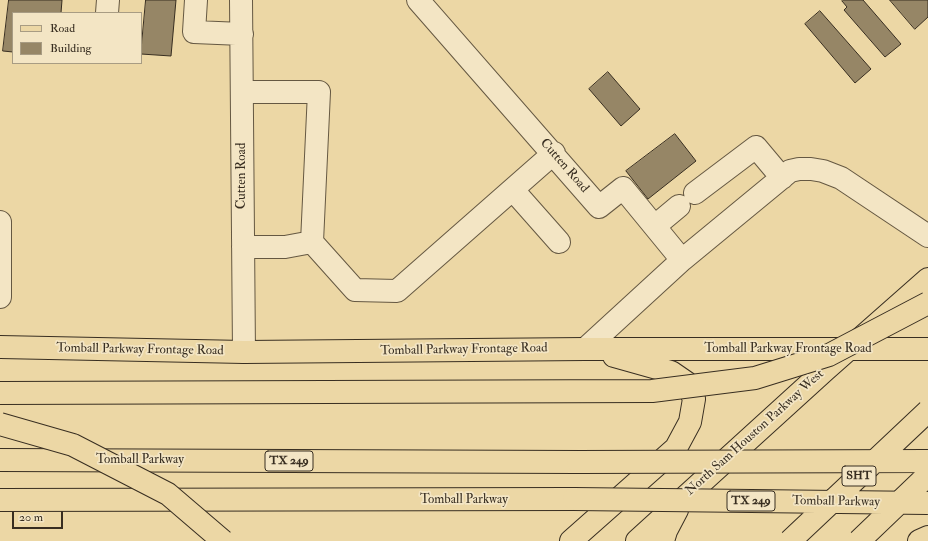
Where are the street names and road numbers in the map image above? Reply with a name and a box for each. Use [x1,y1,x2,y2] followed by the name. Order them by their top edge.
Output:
[536,136,592,196] street label: Cutten Road
[234,143,250,209] street label: Cutten Road
[56,341,224,359] street label: Tomball Parkway Frontage Road
[380,341,548,359] street label: Tomball Parkway Frontage Road
[704,341,872,357] street label: Tomball Parkway Frontage Road
[683,367,827,499] street label: North Sam Houston Parkway West
[265,451,313,471] road number: TX 249
[96,452,184,468] street label: Tomball Parkway
[842,466,876,486] road number: SHT
[727,491,775,511] road number: TX 249
[420,492,508,508] street label: Tomball Parkway
[792,493,880,511] street label: Tomball Parkway

